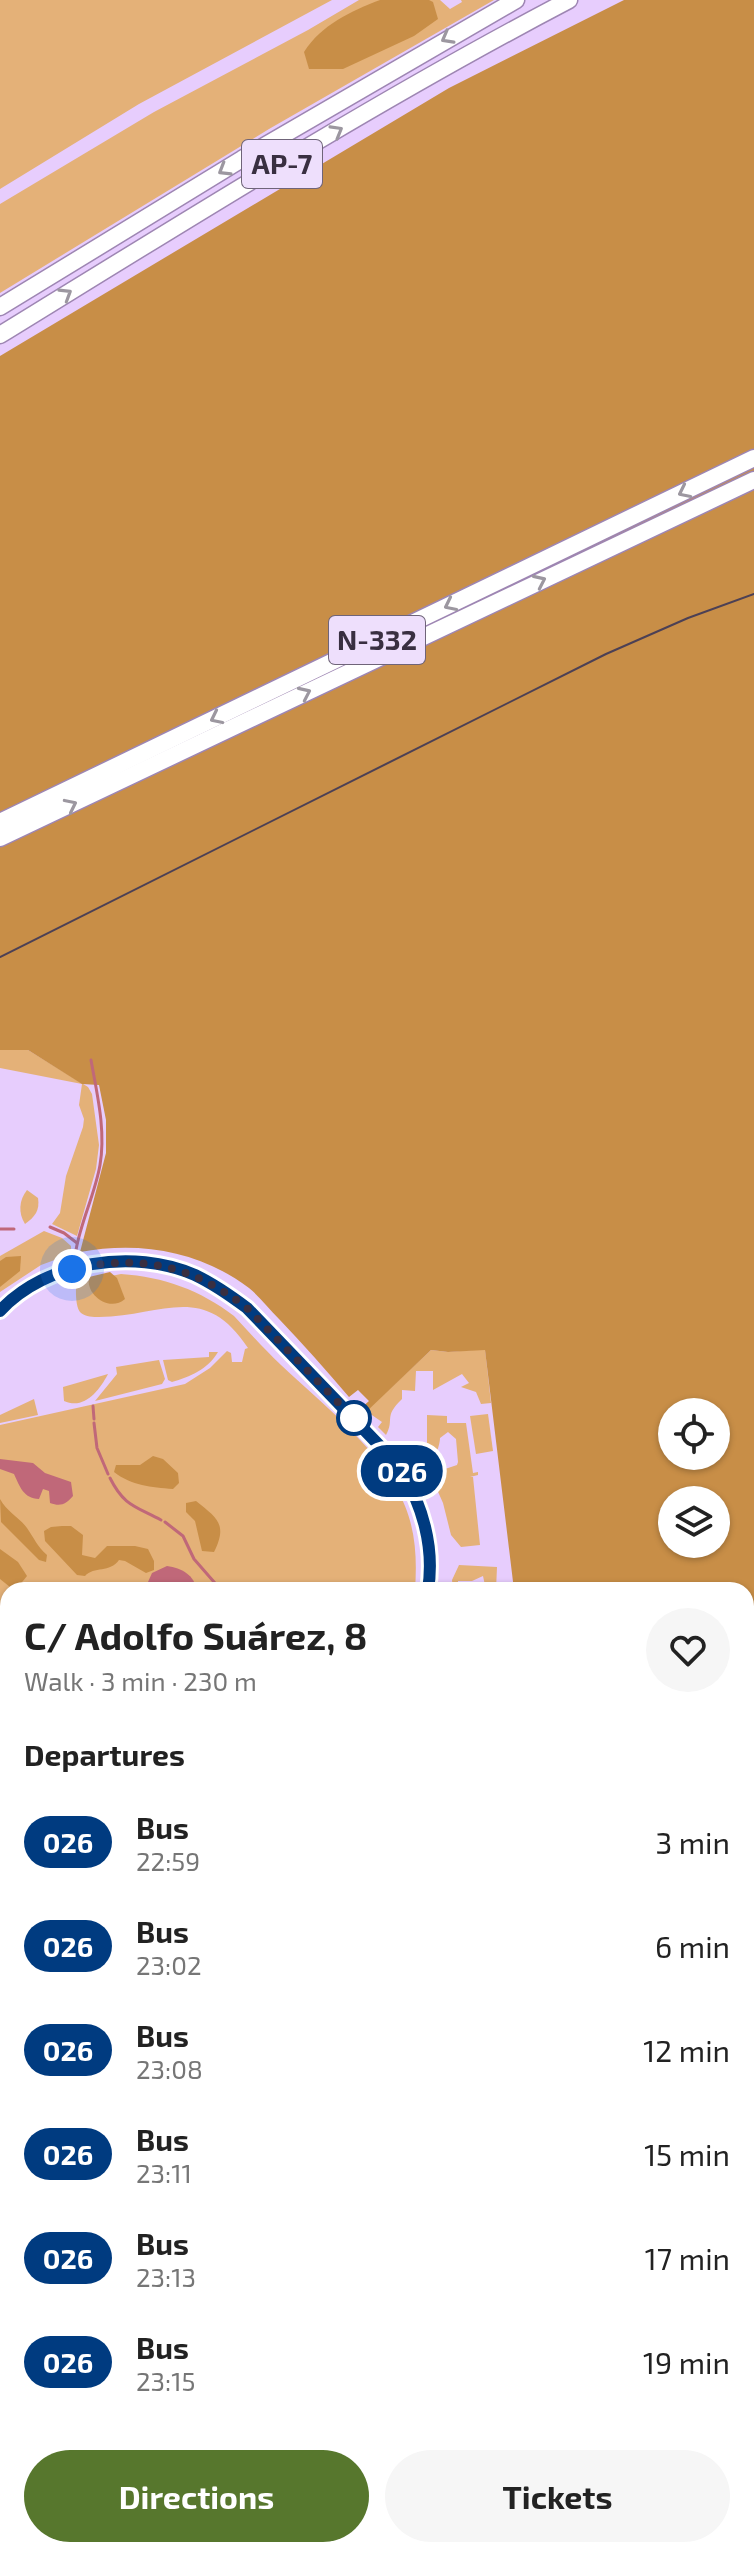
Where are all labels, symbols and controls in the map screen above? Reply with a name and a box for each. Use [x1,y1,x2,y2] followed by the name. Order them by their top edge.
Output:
[442,28,456,44] one-way arrow
[328,126,343,141] one-way arrow
[242,140,322,188] road number: AP-7
[218,160,233,176] one-way arrow
[57,289,72,304] one-way arrow
[677,482,692,498] one-way arrow
[531,574,546,590] one-way arrow
[443,595,458,611] one-way arrow
[329,616,425,664] road number: N-332
[297,687,311,703] one-way arrow
[209,708,224,724] one-way arrow
[62,799,77,815] one-way arrow
[52,1249,92,1289] your location
[658,1398,730,1558] map controls
[658,1398,730,1470] button: locate
[337,1401,371,1435] unlabelled marker
[356,1445,448,1497] line badge: 026
[377,1454,427,1488] text: 026
[658,1486,730,1558] button: layers
[646,1608,730,1692] button: heart
[24,1612,367,1658] text: C/ Adolfo Suárez, 8
[24,1665,257,1696] text: Walk · 3 min · 230 m
[24,1736,185,1772] text: Departures
[136,1809,189,1845] text: Bus
[655,1824,730,1860] text: 3 min
[43,1825,93,1859] text: 026
[136,1845,200,1876] text: 22:59
[136,1913,189,1949] text: Bus
[655,1928,730,1964] text: 6 min
[43,1929,93,1963] text: 026
[136,1949,202,1980] text: 23:02
[136,2017,189,2053] text: Bus
[643,2032,730,2068] text: 12 min
[43,2033,93,2067] text: 026
[136,2053,203,2084] text: 23:08
[136,2121,189,2157] text: Bus
[644,2136,730,2172] text: 15 min
[43,2137,93,2171] text: 026
[136,2157,192,2188] text: 23:11
[136,2225,189,2261] text: Bus
[645,2240,730,2276] text: 17 min
[43,2241,93,2275] text: 026
[136,2261,196,2292] text: 23:13
[136,2329,189,2365] text: Bus
[643,2344,730,2380] text: 19 min
[43,2345,93,2379] text: 026
[136,2365,196,2396] text: 23:15
[24,2450,369,2542] button: Directions
[385,2450,730,2542] button: Tickets

